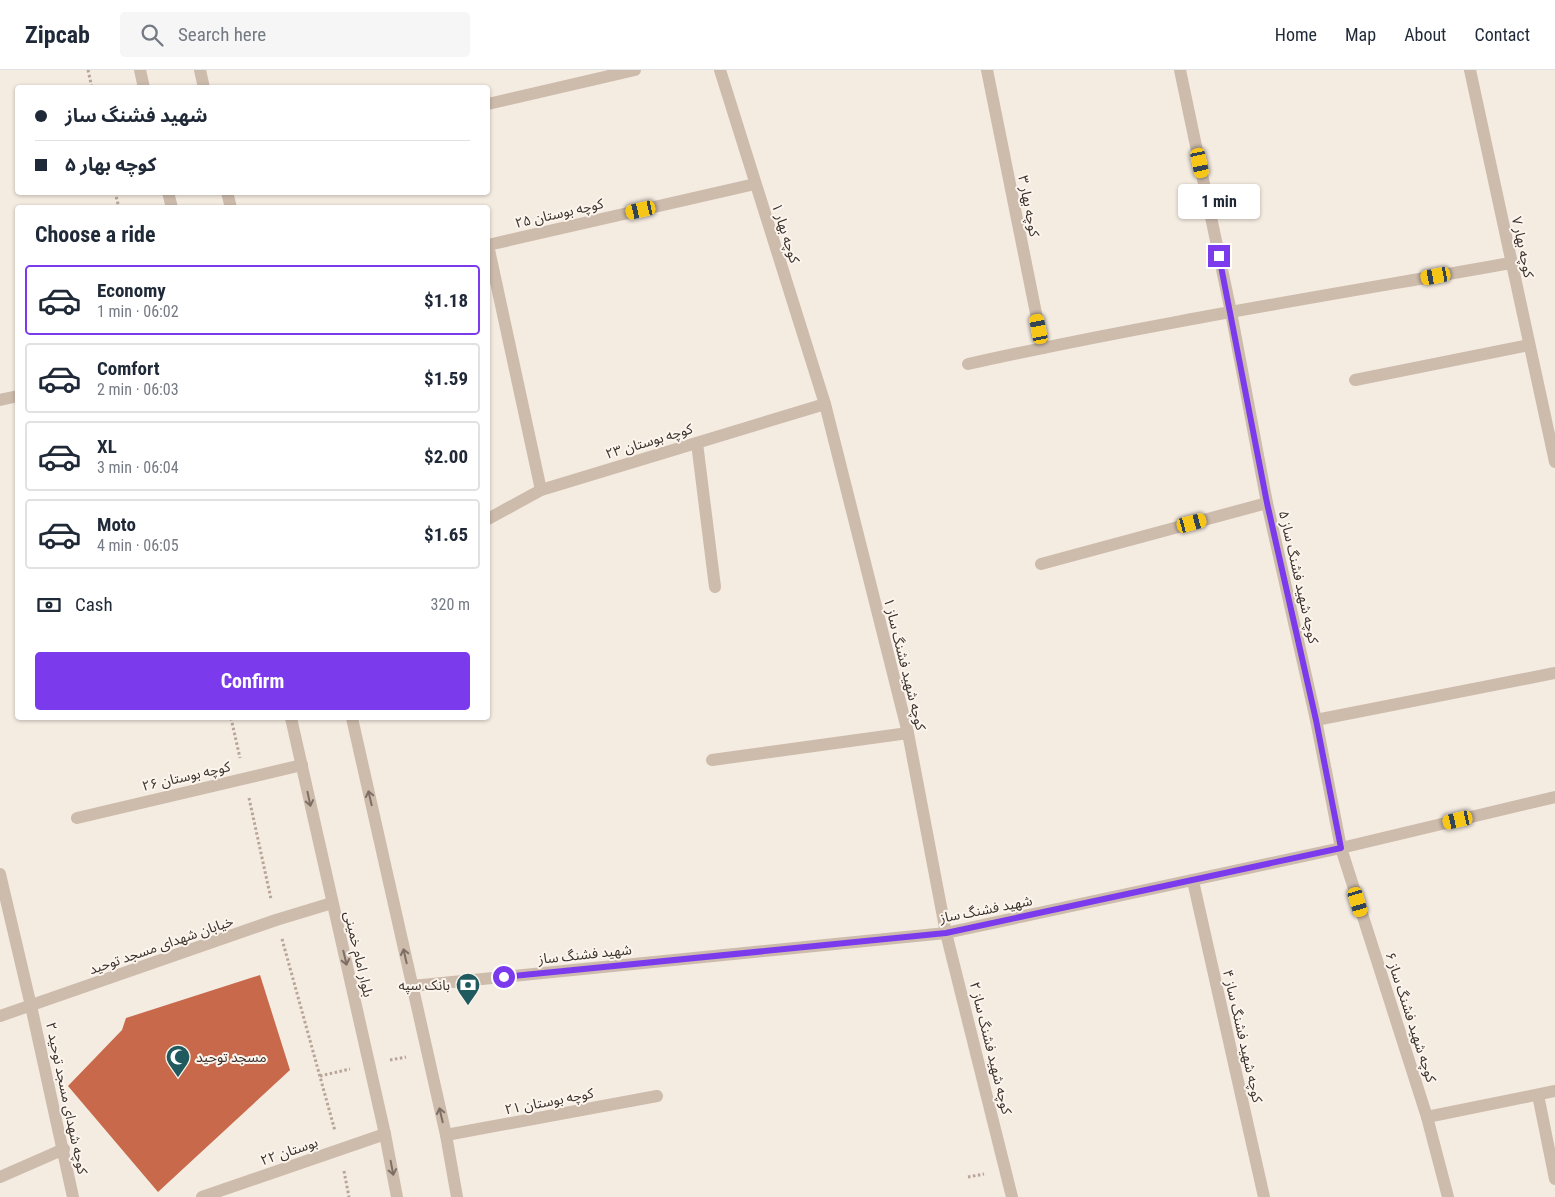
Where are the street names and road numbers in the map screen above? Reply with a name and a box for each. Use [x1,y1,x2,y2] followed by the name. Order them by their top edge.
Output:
[1013,174,1043,239] street label: کوچه بهار ۳
[513,195,605,233] street label: کوچه بوستان ۲۵
[767,201,803,266] street label: کوچه بهار ۱
[1507,215,1537,280] street label: کوچه بهار ۷
[604,420,695,464] street label: کوچه بوستان ۲۳
[1274,509,1322,646] street label: کوچه شهید فشنگ ساز ۵
[879,596,929,733] street label: کوچه شهید فشنگ ساز ۱
[140,758,232,796] street label: کوچه بوستان ۲۶
[937,892,1034,927] street label: شهید فشنگ ساز
[338,909,377,999] street label: بلوار امام خمینی
[87,913,236,978] street label: خیابان شهدای مسجد توحید
[536,941,633,968] street label: شهید فشنگ ساز
[1380,950,1440,1085] street label: کوچه شهید فشنگ ساز ۶
[1218,968,1266,1105] street label: کوچه شهید فشنگ ساز ۴
[965,980,1015,1117] street label: کوچه شهید فشنگ ساز ۲
[41,1020,91,1176] street label: کوچه شهدای مسجد توحید ۲
[503,1085,595,1119] street label: کوچه بوستان ۲۱
[258,1134,320,1169] street label: بوستان ۲۲

